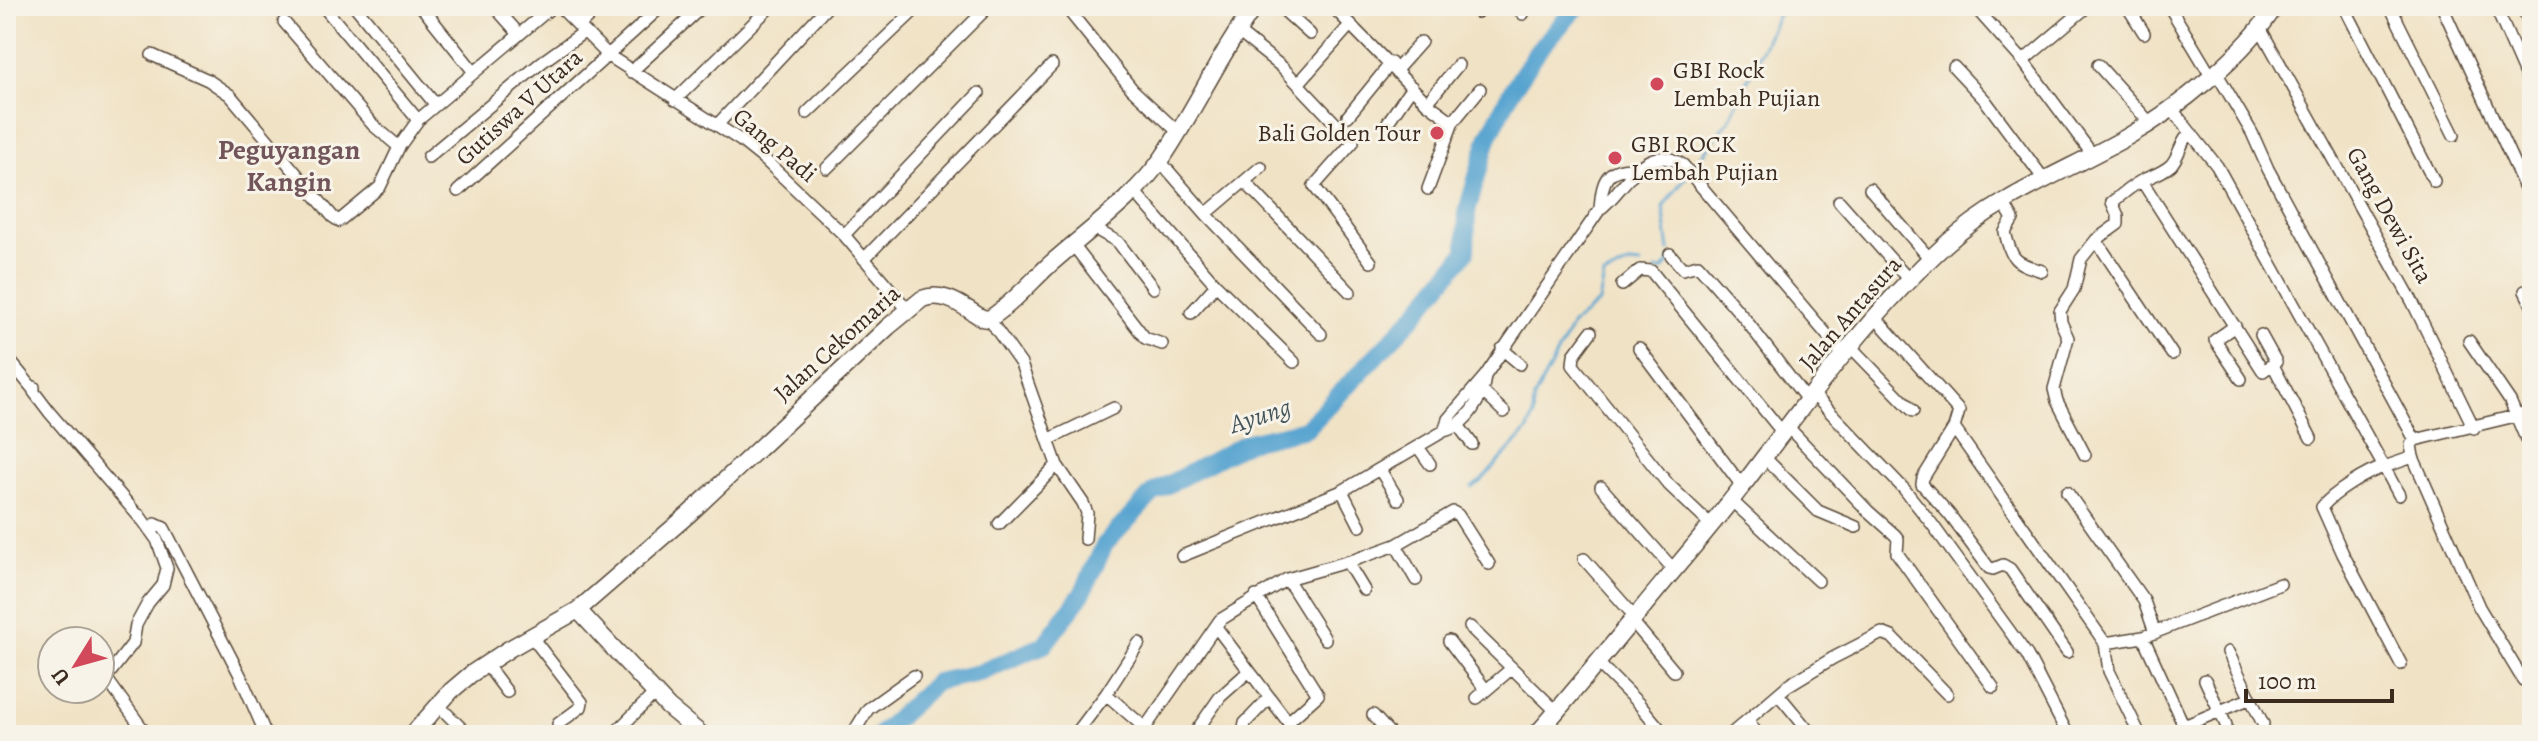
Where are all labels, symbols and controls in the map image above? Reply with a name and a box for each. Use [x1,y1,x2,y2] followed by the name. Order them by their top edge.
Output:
[449,41,590,173] street label: Gutiswa V Utara
[1673,54,1820,114] place label: GBI Rock Lembah Pujian
[1648,75,1666,93] marker: GBI Rock Lembah Pujian
[726,100,824,190] street label: Gang Padi
[1257,117,1421,149] place label: Bali Golden Tour
[1428,124,1446,142] marker: Bali Golden Tour
[1631,128,1778,188] place label: GBI ROCK Lembah Pujian
[218,131,361,201] district label: Peguyangan Kangin
[2339,141,2441,290] street label: Gang Dewi Sita
[1606,149,1624,167] marker: GBI ROCK Lembah Pujian
[1791,248,1909,377] street label: Jalan Antasura
[767,277,908,409] street label: Jalan Cekomaria
[1223,389,1296,442] water label: Ayung
[36,625,116,705] north arrow
[2246,653,2392,703] scale bar
[44,661,77,691] text: U
[2258,665,2317,697] text: 100 m

